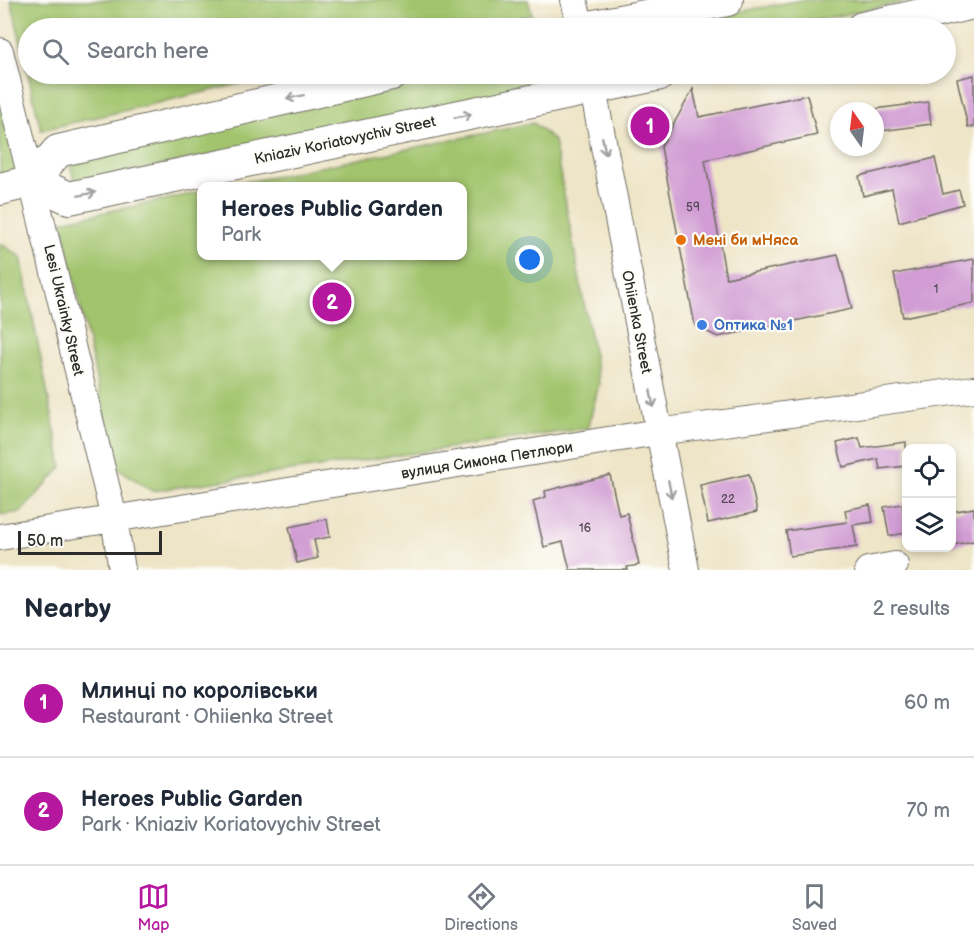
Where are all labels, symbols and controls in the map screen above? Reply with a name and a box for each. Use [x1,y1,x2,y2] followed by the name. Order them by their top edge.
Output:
[18,18,956,84] search box
[39,35,72,68] icon: search
[87,38,209,65] text: Search here
[285,92,305,103] one-way arrow
[830,102,884,156] north arrow
[630,104,670,148] pin: 1
[453,109,472,121] one-way arrow
[253,112,438,169] street label: Kniaziv Koriatovychiv Street
[599,135,610,155] one-way arrow
[197,182,467,260] popup
[77,188,96,199] one-way arrow
[221,196,443,223] text: Heroes Public Garden
[686,200,700,215] house number: 59
[221,223,261,247] text: Park
[693,231,798,250] place label: Мені би мНяса
[674,233,688,247] marker: Мені би мНяса
[39,243,88,378] street label: Lesi Ukrainky Street
[515,245,544,274] your location
[617,269,656,376] street label: Ohiienka Street
[312,280,352,324] pin: 2
[934,282,938,297] house number: 1
[714,316,793,335] place label: Оптика №1
[695,318,709,332] marker: Оптика №1
[647,389,658,409] one-way arrow
[400,438,574,483] street label: вулиця Симона Петлюри
[902,444,956,552] map controls
[902,444,956,498] button: locate
[665,479,676,498] one-way arrow
[721,492,735,507] house number: 22
[902,498,956,552] button: layers
[579,521,591,536] house number: 16
[18,528,162,556] scale bar
[27,532,63,551] text: 50 m
[24,594,111,625] text: Nearby
[873,597,950,621] text: 2 results
[81,678,318,705] text: Млинці по королівськи
[39,691,48,715] text: 1
[904,691,950,715] text: 60 m
[81,705,333,729] text: Restaurant · Ohiienka Street
[81,786,303,813] text: Heroes Public Garden
[38,799,49,823] text: 2
[906,799,950,823] text: 70 m
[81,813,381,837] text: Park · Kniaziv Koriatovychiv Street
[137,880,170,935] tab: Map
[444,880,518,935] tab: Directions
[792,880,837,935] tab: Saved

